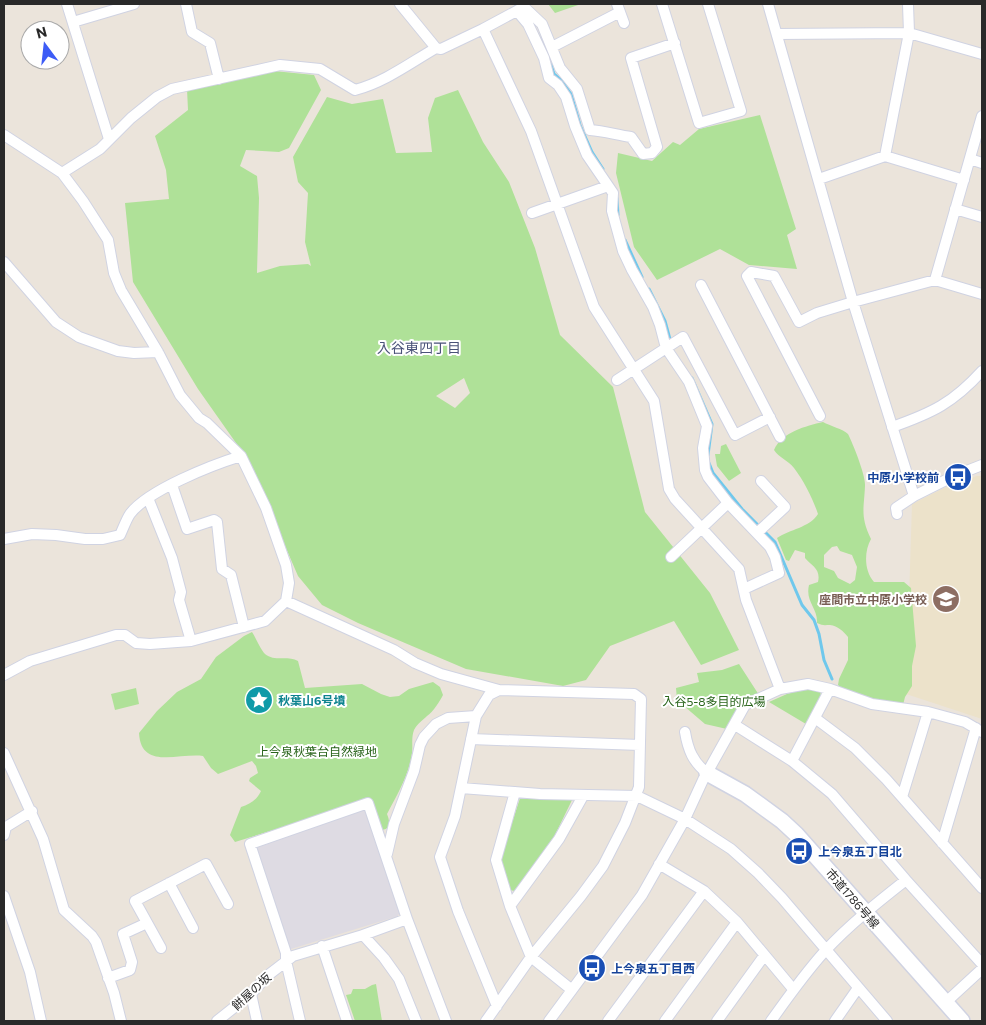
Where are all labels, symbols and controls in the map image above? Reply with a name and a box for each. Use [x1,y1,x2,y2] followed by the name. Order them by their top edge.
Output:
[20,20,70,70] north arrow
[34,22,49,42] text: N
[377,339,461,356] district label: 入谷東四丁目
[943,462,973,492] bus stop icon: 中原小学校前
[867,470,939,484] place label: 中原小学校前
[931,584,961,614] school or university icon: 座間市立中原小学校
[819,592,927,606] place label: 座間市立中原小学校
[244,685,274,715] place icon: 秋葉山6号墳
[278,693,345,707] place label: 秋葉山6号墳
[662,694,766,708] park label: 入谷5-8多目的広場
[257,744,377,758] park label: 上今泉秋葉台自然緑地
[784,836,814,866] bus stop icon: 上今泉五丁目北
[818,844,902,858] place label: 上今泉五丁目北
[823,865,883,931] street label: 市道1786号線
[577,953,607,983] bus stop icon: 上今泉五丁目西
[611,961,695,975] place label: 上今泉五丁目西
[229,970,273,1012] street label: 餅屋の坂

